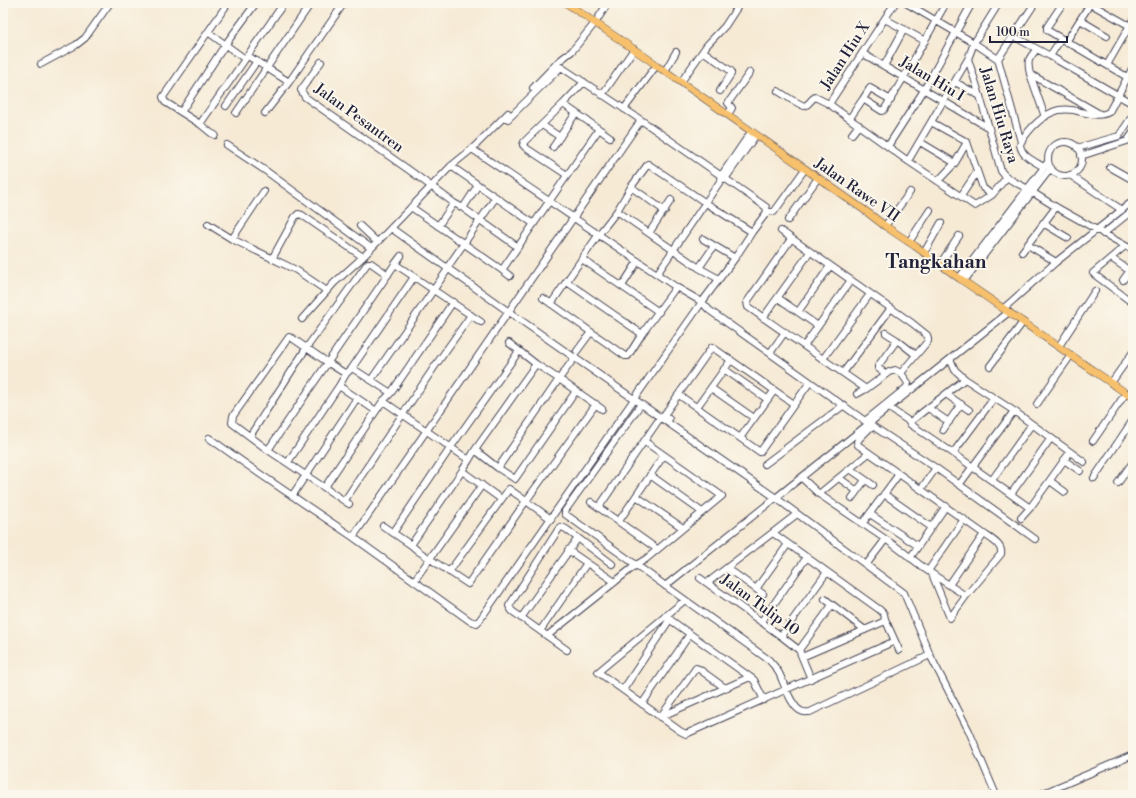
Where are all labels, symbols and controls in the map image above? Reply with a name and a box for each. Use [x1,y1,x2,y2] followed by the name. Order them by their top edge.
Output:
[816,18,874,94] street label: Jalan Hiu X
[990,18,1067,44] scale bar
[996,25,1030,40] text: 100 m
[895,52,968,106] street label: Jalan Hiu I
[975,64,1023,166] street label: Jalan Hiu Raya
[310,79,408,157] street label: Jalan Pesantren
[810,153,903,226] street label: Jalan Rawe VII
[886,250,987,274] district label: Tangkahan
[716,569,803,640] street label: Jalan Tulip 10

